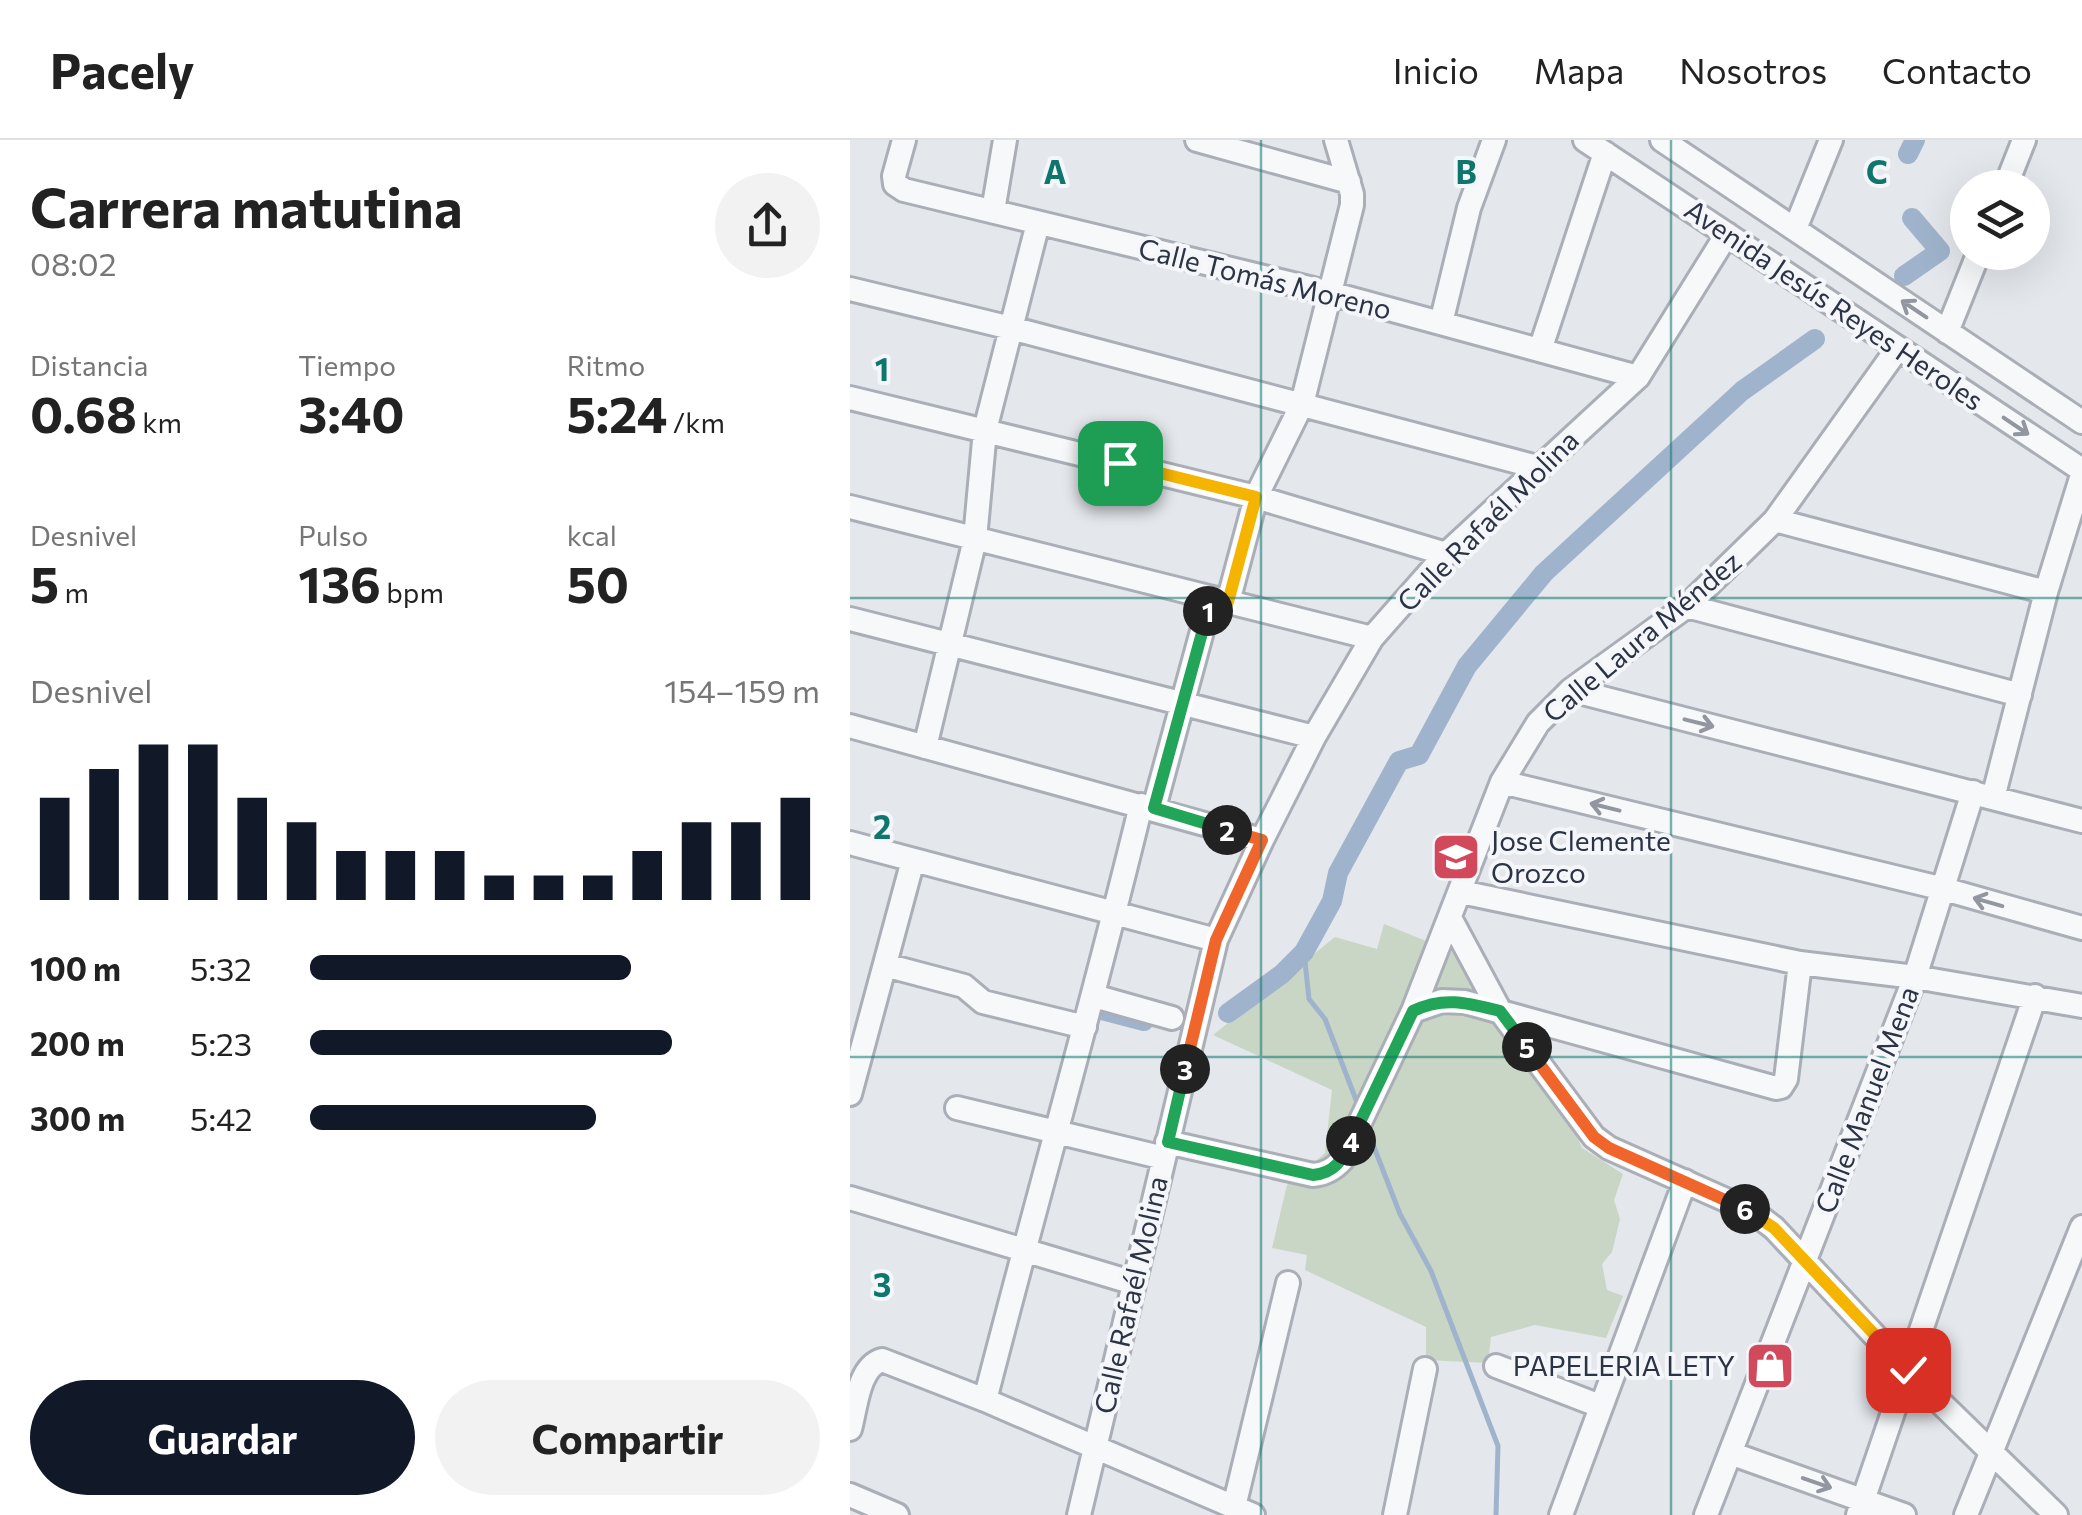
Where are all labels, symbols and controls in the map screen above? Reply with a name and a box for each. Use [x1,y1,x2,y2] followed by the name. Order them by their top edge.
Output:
[50,40,194,99] text: Pacely
[1393,48,1479,91] text: Inicio
[1534,48,1624,91] text: Mapa
[1679,48,1827,91] text: Nosotros
[1882,48,2032,91] text: Contacto
[1044,151,1067,191] text: A
[1455,151,1477,191] text: B
[1866,151,1888,191] text: C
[1950,170,2050,270] map controls
[1950,170,2050,270] button: layers
[30,172,463,239] text: Carrera matutina
[715,173,820,278] button: share
[1679,191,1990,417] street label: Avenida Jesús Reyes Heroles
[1135,230,1395,326] street label: Calle Tomás Moreno
[30,243,116,283] text: 08:02
[1900,299,1928,320] one-way arrow
[30,348,148,382] text: Distancia
[298,348,396,382] text: Tiempo
[567,348,645,382] text: Ritmo
[875,348,889,388] text: 1
[30,382,137,443] text: 0.68
[298,382,405,443] text: 3:40
[567,382,667,443] text: 5:24
[137,405,182,439] text: km
[667,405,725,439] text: /km
[2002,416,2030,437] one-way arrow
[1078,421,1163,506] pin
[1389,422,1585,618] street label: Calle Rafaél Molina
[1093,436,1148,491] icon: arrive
[30,518,137,552] text: Desnivel
[298,518,368,552] text: Pulso
[567,518,617,552] text: kcal
[1536,544,1747,729] street label: Calle Laura Méndez
[30,552,59,613] text: 5
[298,552,381,613] text: 136
[567,552,629,613] text: 50
[59,575,89,609] text: m
[381,575,444,609] text: bpm
[1183,586,1233,636] pin: 1
[1202,594,1214,628] text: 1
[30,670,152,710] text: Desnivel
[664,670,820,710] text: 154–159 m
[1683,714,1714,733] one-way arrow
[1590,797,1622,815] one-way arrow
[1202,805,1252,855] pin: 2
[873,806,891,846] text: 2
[1219,813,1235,847] text: 2
[1491,823,1671,889] place label: Jose Clemente Orozco
[1430,831,1482,883] school or university icon: Jose Clemente Orozco
[1973,891,2004,910] one-way arrow
[30,948,121,988] text: 100 m
[190,948,252,988] text: 5:32
[1807,981,1925,1218] street label: Calle Manuel Mena
[1502,1022,1552,1072] pin: 5
[30,1023,125,1063] text: 200 m
[190,1023,252,1063] text: 5:23
[1519,1030,1535,1064] text: 5
[1160,1044,1210,1094] pin: 3
[1177,1052,1193,1086] text: 3
[30,1098,125,1138] text: 300 m
[190,1098,252,1138] text: 5:42
[1326,1116,1376,1166] pin: 4
[1342,1124,1360,1158] text: 4
[1086,1173,1174,1417] street label: Calle Rafaél Molina
[1720,1184,1770,1234] pin: 6
[1736,1192,1754,1226] text: 6
[873,1264,891,1304] text: 3
[1866,1328,1951,1413] pin
[1744,1340,1796,1392] shop icon: PAPELERIA LETY
[1881,1343,1936,1398] icon: check
[1513,1348,1735,1382] place label: PAPELERIA LETY
[30,1380,415,1495] button: Guardar
[435,1380,820,1495] button: Compartir
[1801,1476,1833,1494] one-way arrow

